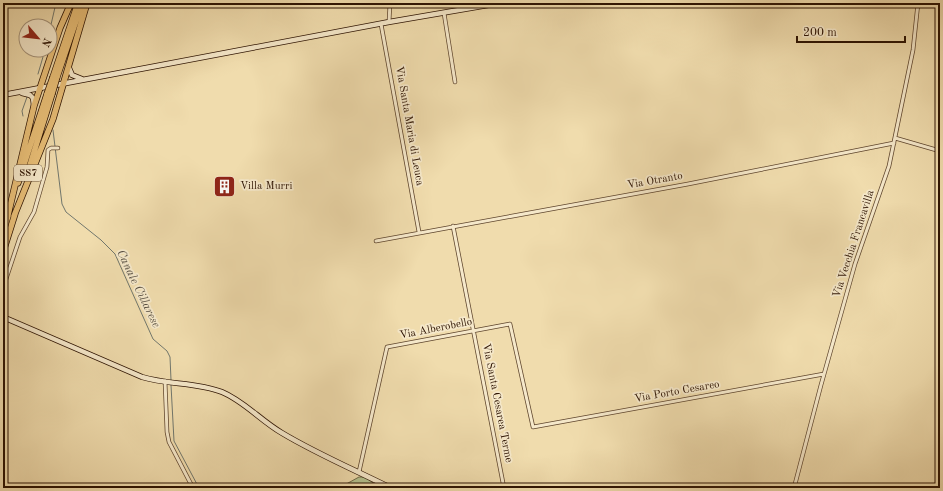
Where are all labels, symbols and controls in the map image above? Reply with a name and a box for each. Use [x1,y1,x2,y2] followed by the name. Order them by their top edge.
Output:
[18,18,58,58] north arrow
[797,18,905,44] scale bar
[803,27,837,39] text: 200 m
[38,36,52,49] text: N
[393,65,425,187] street label: Via Santa Maria di Leuca
[14,165,42,181] road number: SS7
[626,171,684,191] street label: Via Otranto
[212,173,238,199] building icon: Villa Murri
[240,181,293,192] place label: Villa Murri
[831,188,877,299] street label: Via Vecchia Francavilla
[114,248,162,330] water label: Canale Cillarese
[399,317,473,341] street label: Via Alberobello
[480,342,514,464] street label: Via Santa Cesarea Terme
[633,379,721,405] street label: Via Porto Cesareo

